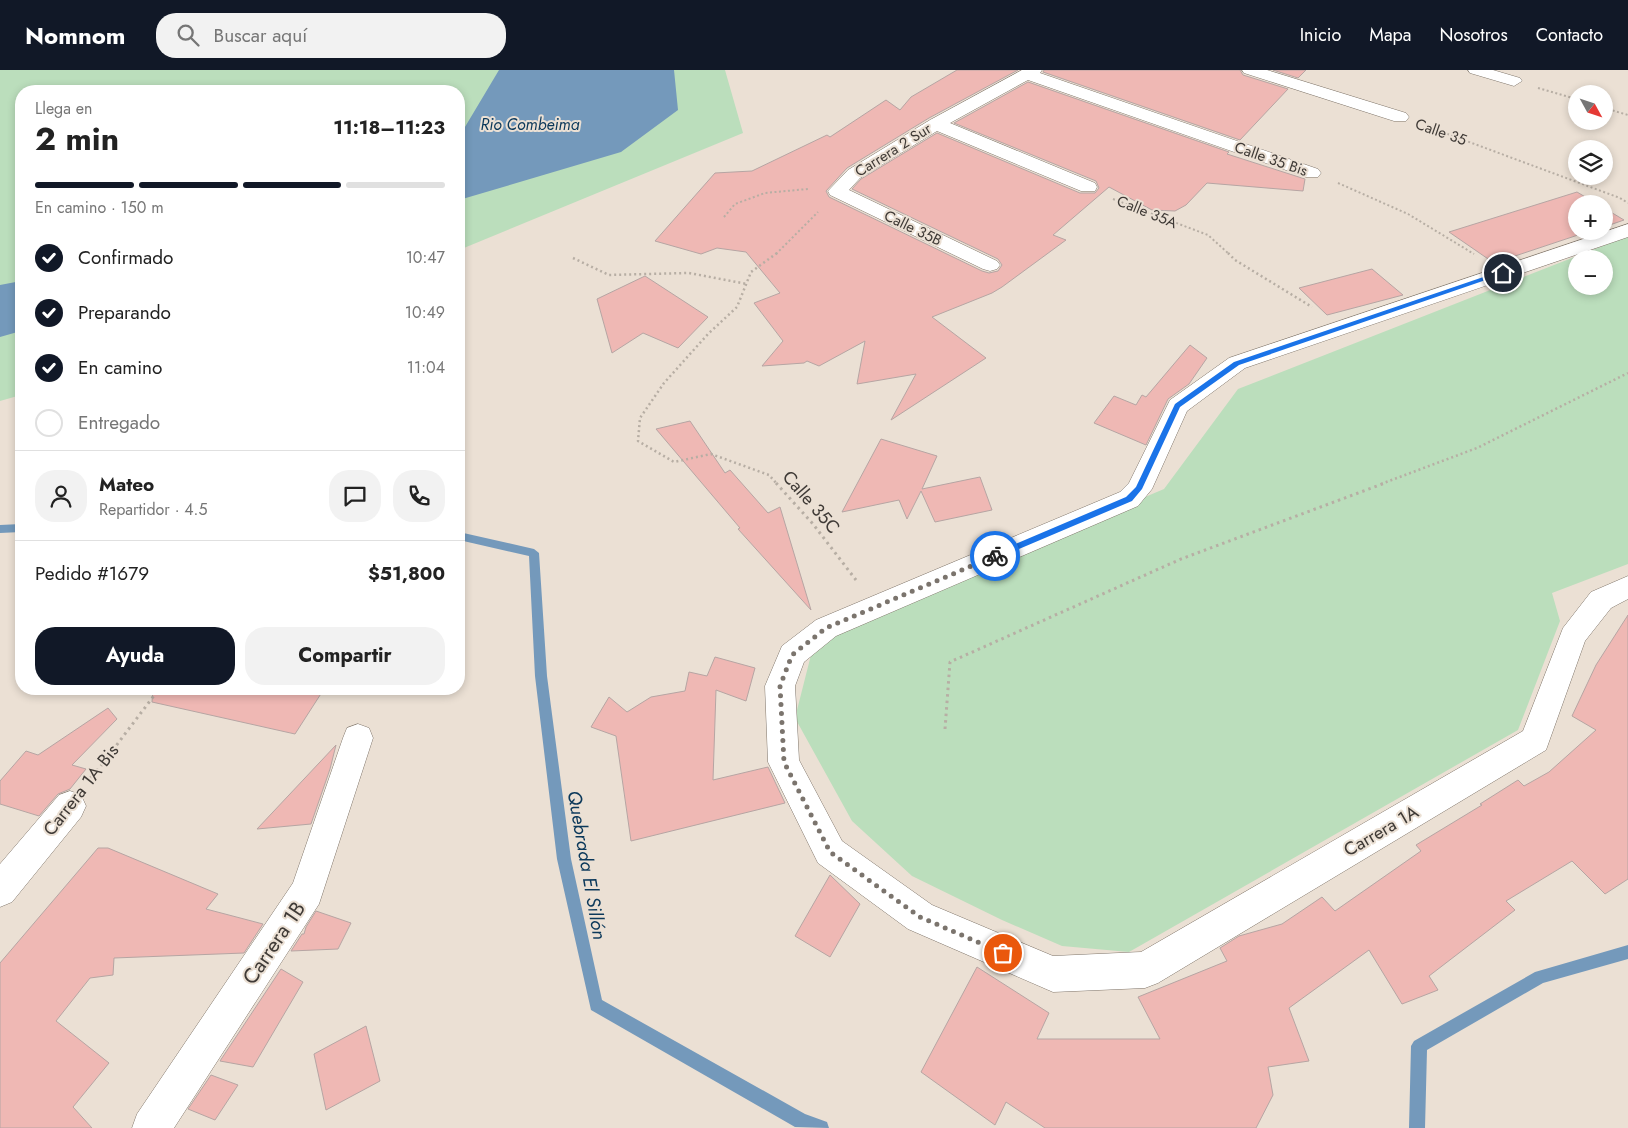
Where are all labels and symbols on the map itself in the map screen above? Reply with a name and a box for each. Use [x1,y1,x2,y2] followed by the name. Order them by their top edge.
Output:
[1568,85,1612,130] north arrow
[480,113,580,136] water label: Rio Combeima
[1412,113,1470,151] street label: Calle 35
[851,117,936,182] street label: Carrera 2 Sur
[1231,136,1311,182] street label: Calle 35 Bis
[1114,190,1180,234] street label: Calle 35A
[880,205,946,251] street label: Calle 35B
[1482,252,1524,294] pin
[776,465,846,539] street label: Calle 35C
[970,531,1020,581] courier
[37,739,125,841] street label: Carrera 1A Bis
[561,788,613,942] water label: Quebrada El Sillón
[1339,799,1423,863] street label: Carrera 1A
[235,896,313,990] street label: Carrera 1B
[982,932,1024,974] pin

